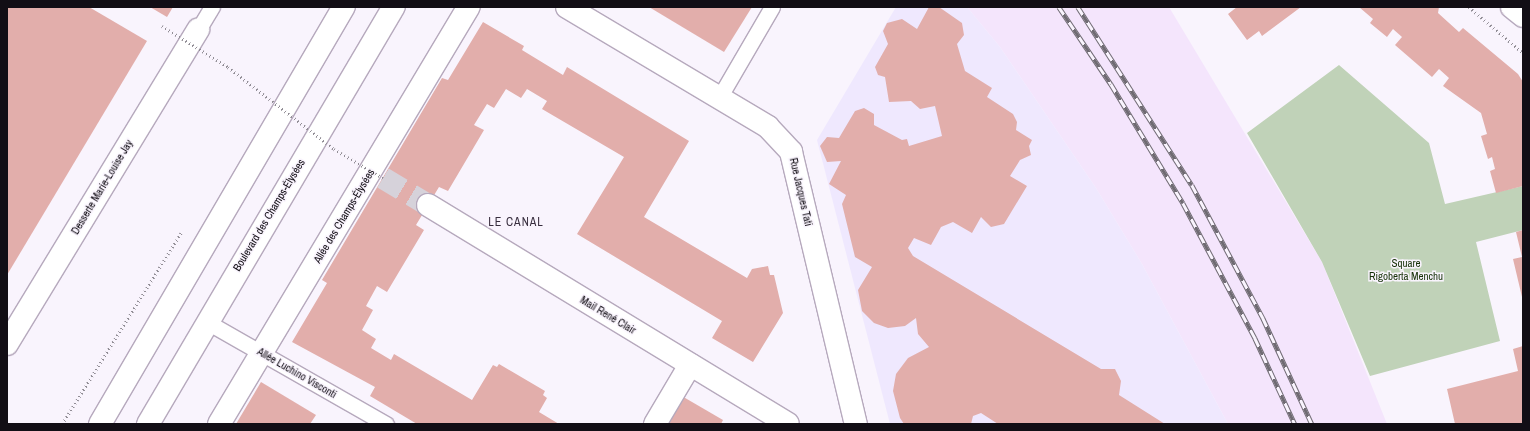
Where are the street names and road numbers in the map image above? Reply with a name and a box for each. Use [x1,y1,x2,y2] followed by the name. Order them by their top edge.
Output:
[68,137,136,237] street label: Desserte Marie-Louise Jay
[787,156,815,228] street label: Rue Jacques Tati
[230,157,308,273] street label: Boulevard des Champs-Élysées
[311,166,377,266] street label: Allée des Champs-Élysées
[578,293,638,337] street label: Mail René Clair
[255,345,339,401] street label: Allée Luchino Visconti

